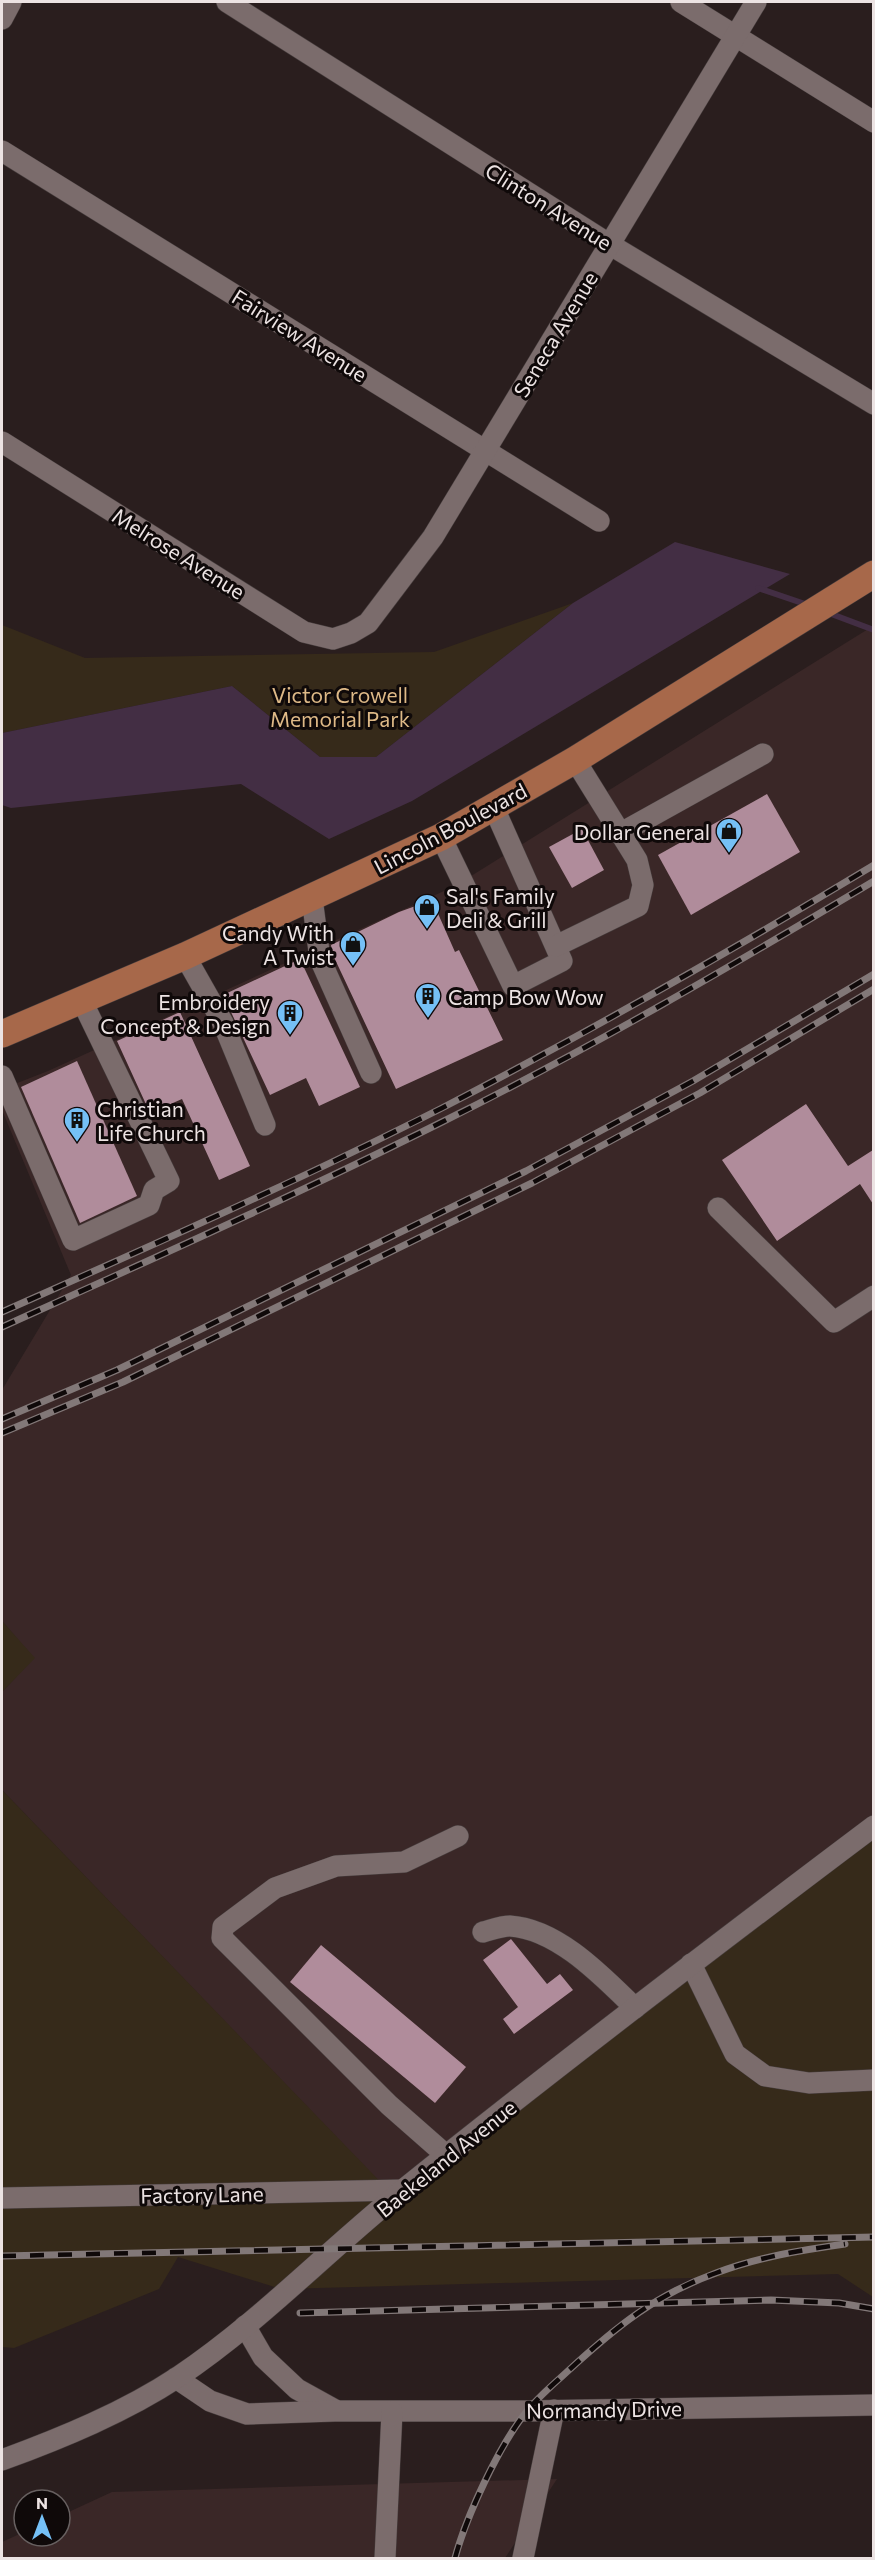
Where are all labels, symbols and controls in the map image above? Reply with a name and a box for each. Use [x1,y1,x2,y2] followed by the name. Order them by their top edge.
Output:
[481,157,617,255] street label: Clinton Avenue
[508,267,602,401] street label: Seneca Avenue
[228,284,372,386] street label: Fairview Avenue
[108,502,250,604] street label: Melrose Avenue
[270,682,410,731] park label: Victor Crowell Memorial Park
[369,777,531,879] street label: Lincoln Boulevard
[714,816,744,854] shop icon: Dollar General
[574,819,710,844] place label: Dollar General
[446,883,555,932] place label: Sal's Family Deli & Grill
[412,892,442,930] shop icon: Sal's Family Deli & Grill
[222,920,334,969] place label: Candy With A Twist
[338,929,368,967] shop icon: Candy With A Twist
[413,981,443,1019] building icon: Camp Bow Wow
[448,984,604,1009] place label: Camp Bow Wow
[100,989,270,1038] place label: Embroidery Concept & Design
[275,998,305,1036] building icon: Embroidery Concept & Design
[97,1096,206,1145] place label: Christian Life Church
[62,1105,92,1143] building icon: Christian Life Church
[371,2094,521,2222] street label: Baekeland Avenue
[140,2180,264,2208] street label: Factory Lane
[526,2395,682,2423] street label: Normandy Drive
[12,2488,72,2548] north arrow
[36,2493,48,2512] text: N

